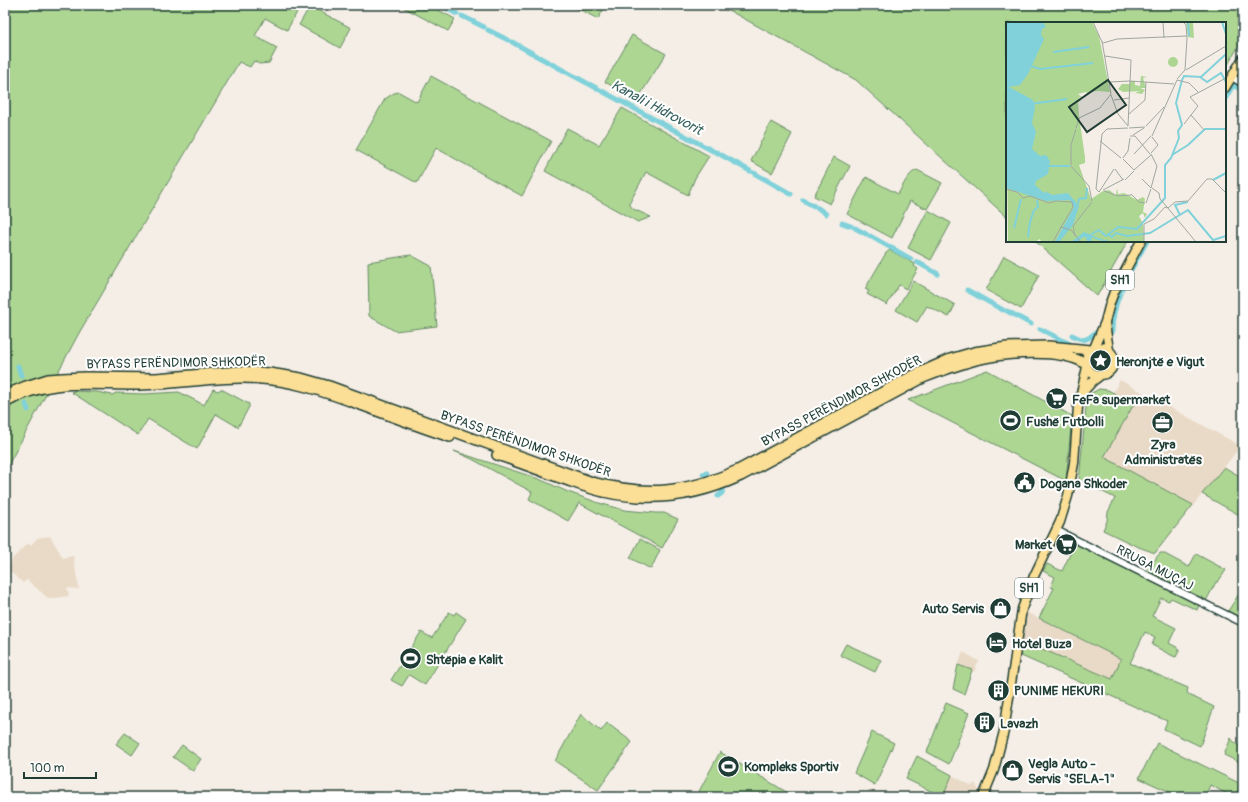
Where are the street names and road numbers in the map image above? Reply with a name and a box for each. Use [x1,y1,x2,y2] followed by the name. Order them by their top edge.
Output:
[1106,270,1134,290] road number: SH1
[759,352,925,450] street label: BYPASS PERËNDIMOR SHKODËR
[86,353,266,373] street label: BYPASS PERËNDIMOR SHKODËR
[438,407,613,481] street label: BYPASS PERËNDIMOR SHKODËR
[1113,542,1196,594] street label: RRUGA MUÇAJ
[1015,578,1043,598] road number: SH1

